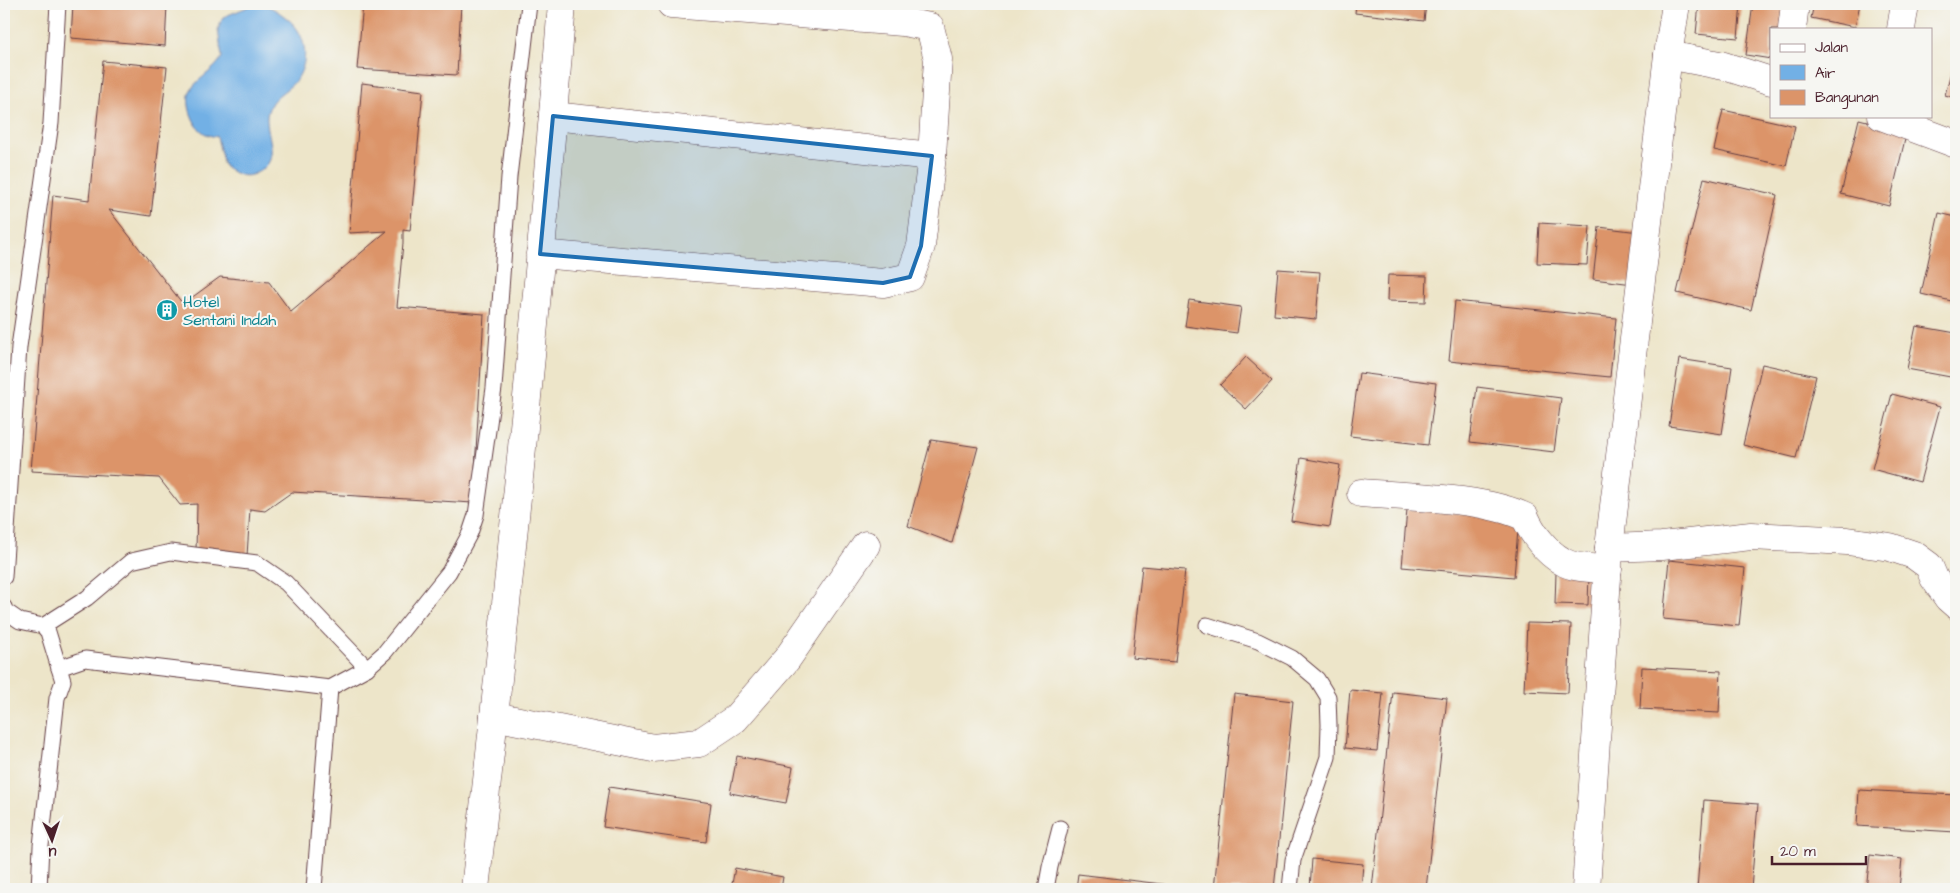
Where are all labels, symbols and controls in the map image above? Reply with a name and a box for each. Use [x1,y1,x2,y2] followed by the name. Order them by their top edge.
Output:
[1770,28,1932,118] legend
[1815,37,1849,58] text: Jalan
[1815,63,1835,84] text: Air
[1815,87,1879,109] text: Bangunan
[183,291,276,331] place label: Hotel Sentani Indah
[155,298,179,322] building icon: Hotel Sentani Indah
[28,816,78,866] north arrow
[1772,833,1866,865] scale bar
[1780,841,1816,862] text: 20 m
[48,842,57,862] text: U

